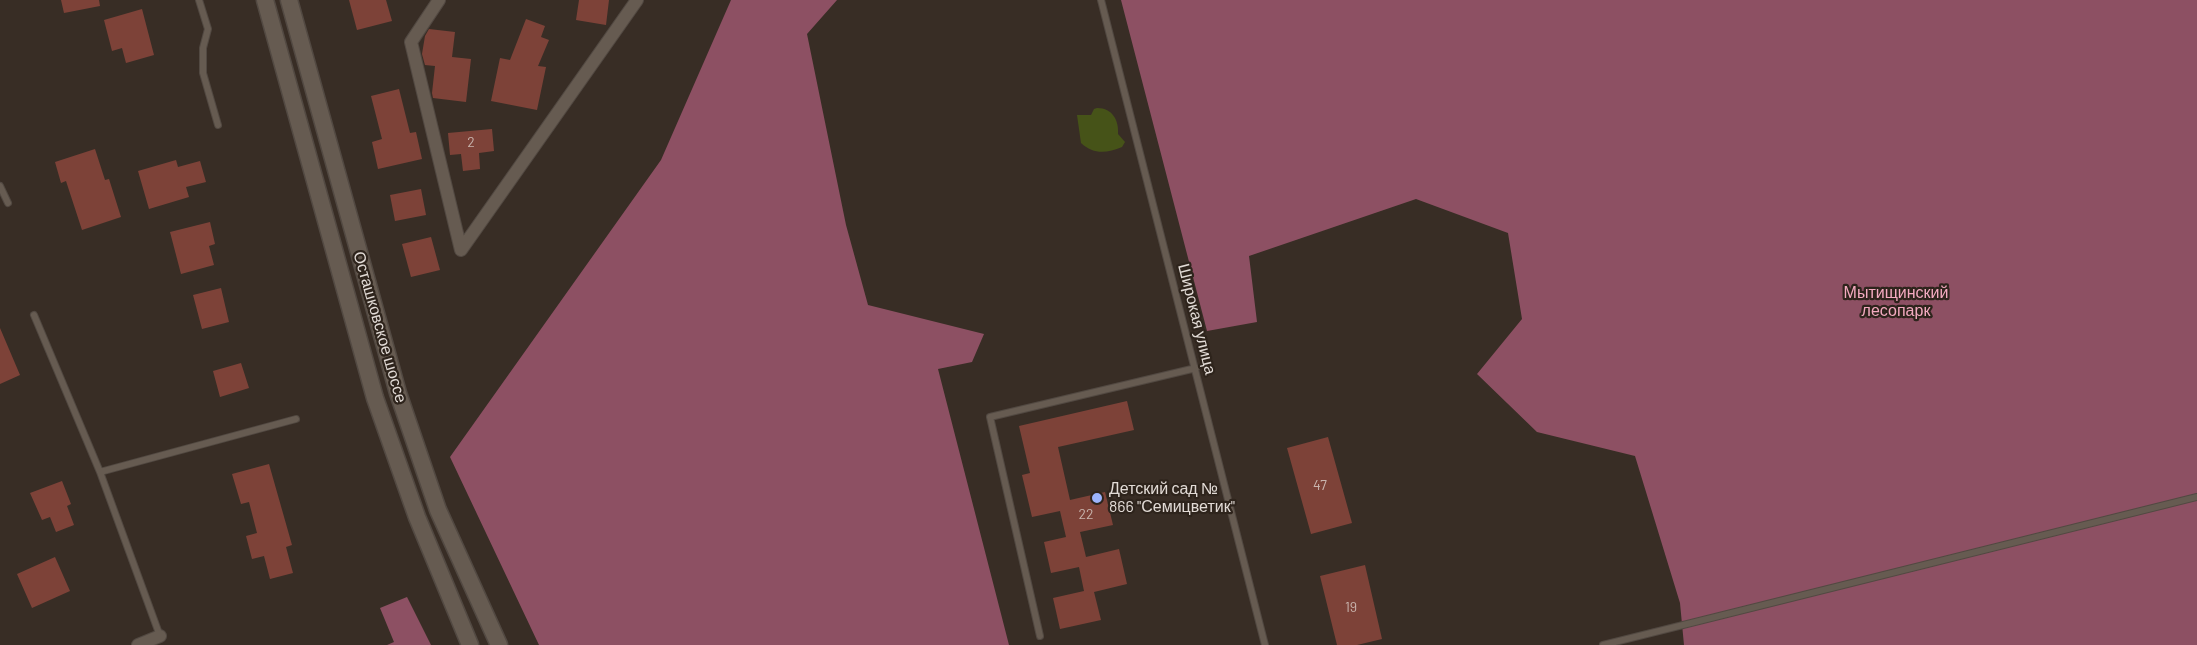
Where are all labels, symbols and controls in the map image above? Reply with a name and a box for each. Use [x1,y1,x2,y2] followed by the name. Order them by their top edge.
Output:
[467,134,475,150] house number: 2
[349,249,411,405] street label: Осташковское шоссе
[1174,262,1220,376] street label: Широкая улица
[1844,283,1948,321] park label: Мытищинский лесопарк
[1313,477,1327,493] house number: 47
[1109,479,1235,517] place label: Детский сад № 866 "Семицветик"
[1090,491,1104,505] marker: Детский сад № 866 "Семицветик"
[1078,506,1094,522] house number: 22
[1345,599,1357,615] house number: 19

